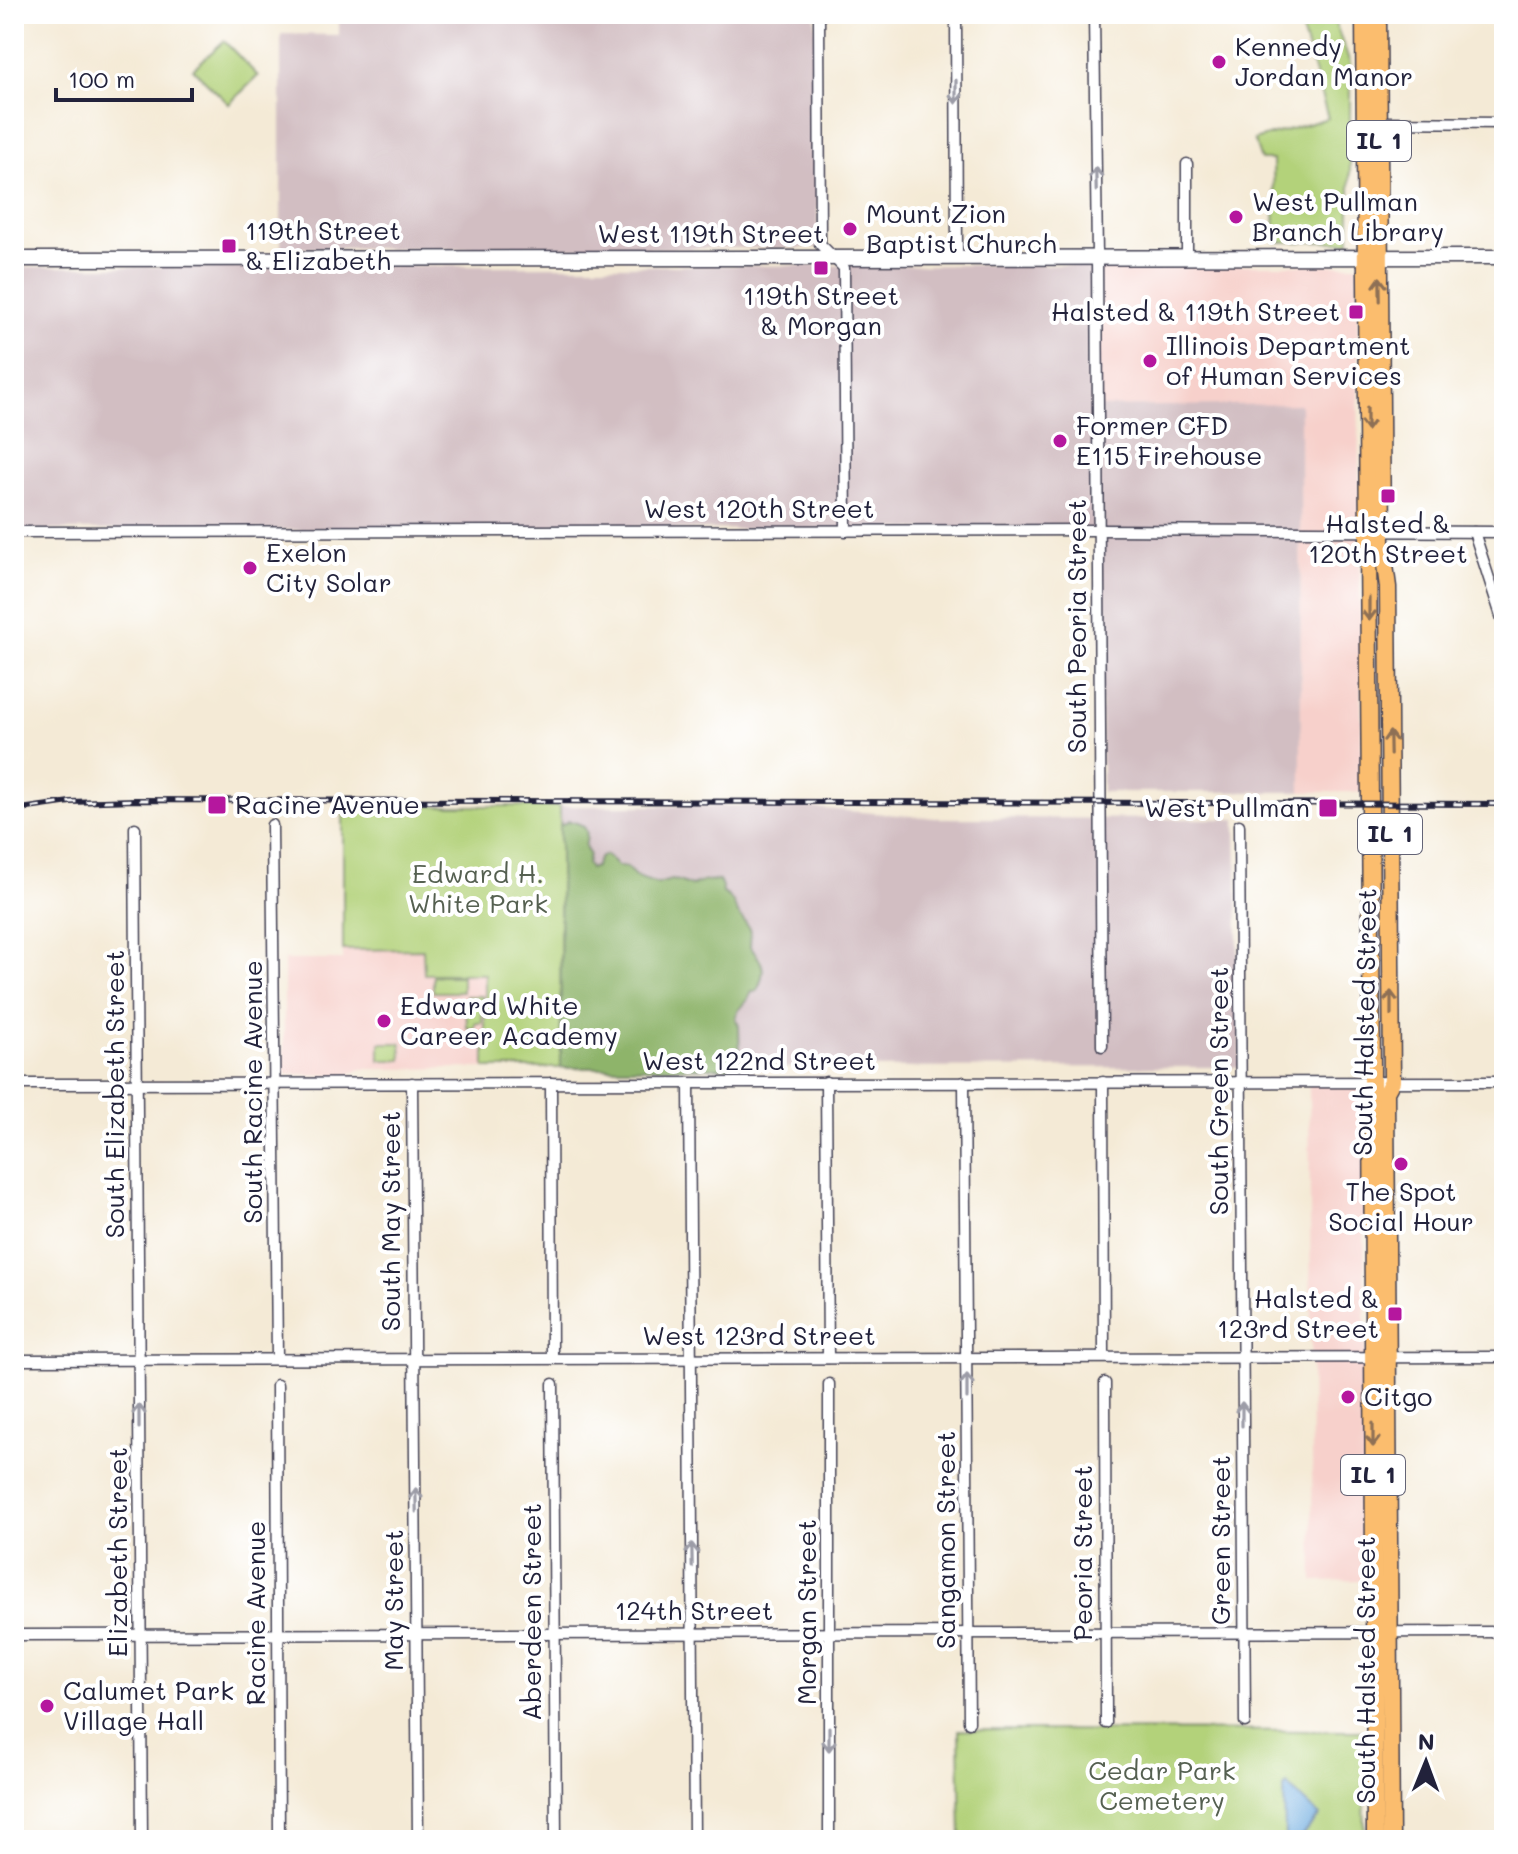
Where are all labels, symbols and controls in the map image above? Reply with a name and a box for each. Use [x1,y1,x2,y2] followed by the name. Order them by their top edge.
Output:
[1235,29,1413,93] place label: Kennedy Jordan Manor
[56,52,192,102] scale bar
[1210,53,1228,71] marker: Kennedy Jordan Manor
[68,63,135,94] text: 100 m
[948,78,964,105] one-way arrow
[1347,121,1411,161] road number: IL 1
[1088,166,1104,193] one-way arrow
[1252,184,1444,248] place label: West Pullman Branch Library
[866,196,1057,260] place label: Mount Zion Baptist Church
[1227,208,1245,226] marker: West Pullman Branch Library
[245,213,401,277] place label: 119th Street & Elizabeth
[597,216,825,250] street label: West 119th Street
[841,220,859,238] marker: Mount Zion Baptist Church
[220,237,238,255] marker: 119th Street & Elizabeth
[812,259,830,277] marker: 119th Street & Morgan
[1372,276,1388,303] one-way arrow
[743,278,899,342] place label: 119th Street & Morgan
[1051,294,1340,328] place label: Halsted & 119th Street
[1347,303,1365,321] marker: Halsted & 119th Street
[1166,328,1410,392] place label: Illinois Department of Human Services
[1141,352,1159,370] marker: Illinois Department of Human Services
[1359,405,1375,432] one-way arrow
[1076,408,1262,472] place label: Former CFD E115 Firehouse
[1051,432,1069,450] marker: Former CFD E115 Firehouse
[1379,487,1397,505] marker: Halsted & 120th Street
[644,491,874,525] street label: West 120th Street
[1059,499,1093,753] street label: South Peoria Street
[1308,506,1468,570] place label: Halsted & 120th Street
[266,535,392,599] place label: Exelon City Solar
[241,559,259,577] marker: Exelon City Solar
[1361,595,1376,622] one-way arrow
[1382,730,1397,757] one-way arrow
[235,787,420,821] place label: Racine Avenue
[1144,790,1310,824] place label: West Pullman
[206,794,228,816] marker: Racine Avenue
[1317,797,1339,819] marker: West Pullman
[1358,814,1422,854] road number: IL 1
[408,856,548,920] park label: Edward H. White Park
[1345,888,1383,1156] street label: South Halsted Street
[97,950,131,1238] street label: South Elizabeth Street
[235,960,269,1224] street label: South Racine Avenue
[1201,967,1235,1215] street label: South Green Street
[400,988,618,1052] place label: Edward White Career Academy
[1383,990,1399,1017] one-way arrow
[375,1012,393,1030] marker: Edward White Career Academy
[642,1043,876,1077] street label: West 122nd Street
[373,1111,407,1331] street label: South May Street
[1392,1155,1410,1173] marker: The Spot Social Hour
[1328,1174,1474,1238] place label: The Spot Social Hour
[1217,1281,1379,1345] place label: Halsted & 123rd Street
[1386,1305,1404,1323] marker: Halsted & 123rd Street
[642,1318,876,1352] street label: West 123rd Street
[959,1373,975,1400] one-way arrow
[1364,1379,1432,1413] place label: Citgo
[1339,1388,1357,1406] marker: Citgo
[1234,1401,1250,1428] one-way arrow
[131,1403,147,1430] one-way arrow
[1365,1421,1381,1448] one-way arrow
[928,1431,962,1649] street label: Sangamon Street
[100,1447,134,1657] street label: Elizabeth Street
[1203,1455,1237,1625] street label: Green Street
[1341,1455,1405,1495] road number: IL 1
[1065,1465,1099,1641] street label: Peoria Street
[408,1487,423,1514] one-way arrow
[514,1503,548,1721] street label: Aberdeen Street
[789,1519,823,1705] street label: Morgan Street
[238,1521,272,1705] street label: Racine Avenue
[376,1529,410,1671] street label: May Street
[1348,1536,1382,1804] street label: South Halsted Street
[684,1542,700,1569] one-way arrow
[615,1593,773,1627] street label: 124th Street
[63,1673,234,1737] place label: Calumet Park Village Hall
[38,1697,56,1715] marker: Calumet Park Village Hall
[1386,1722,1466,1802] north arrow
[822,1725,837,1752] one-way arrow
[1418,1727,1435,1756] text: N
[1088,1753,1236,1817] park label: Cedar Park Cemetery

